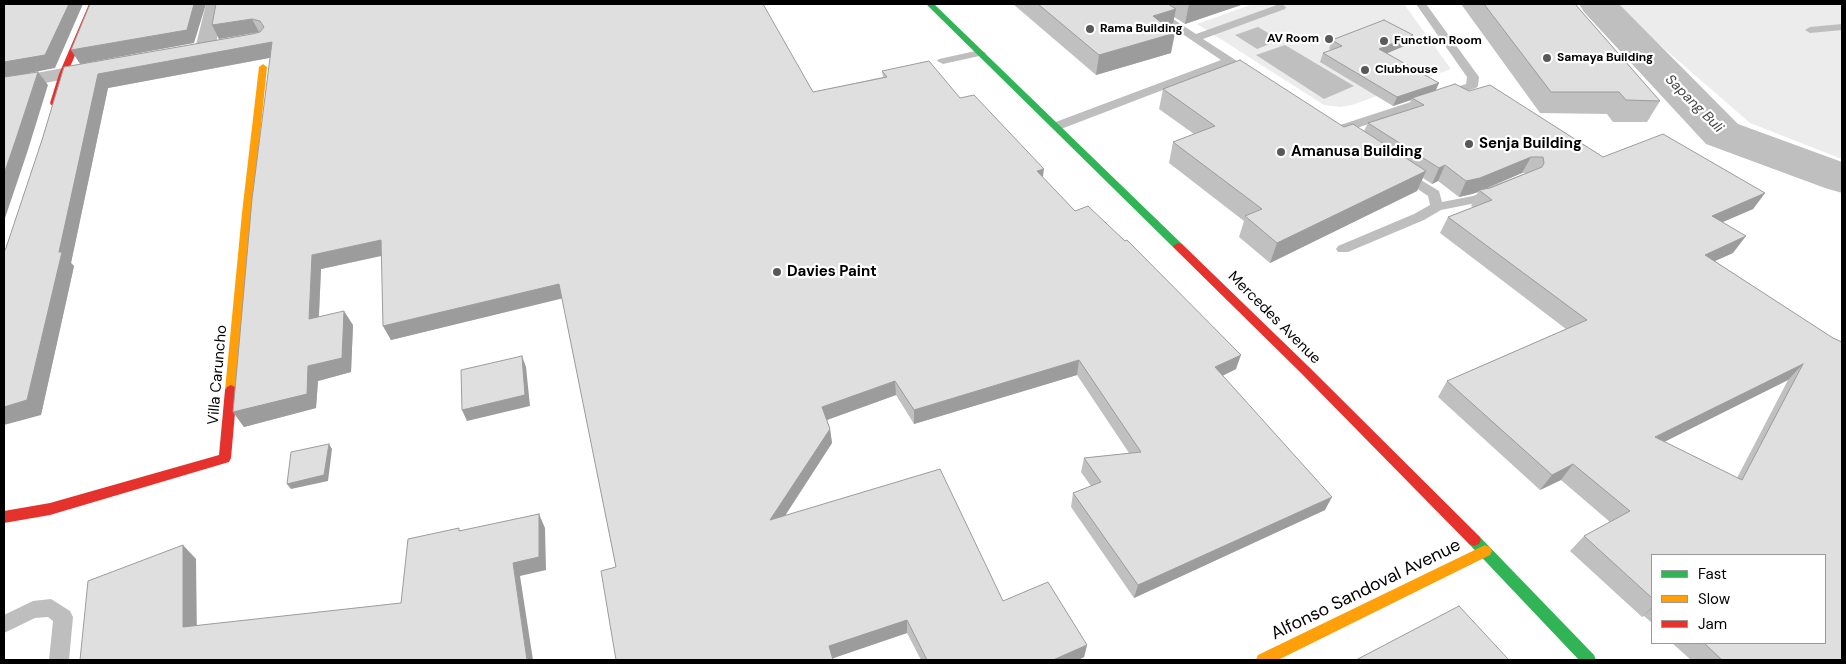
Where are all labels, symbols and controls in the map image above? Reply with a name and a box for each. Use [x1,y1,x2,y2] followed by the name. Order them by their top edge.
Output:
[1100,22,1183,36] place label: Rama Building
[1084,23,1096,35] marker: Rama Building
[1267,32,1319,46] place label: AV Room
[1323,33,1335,45] marker: AV Room
[1394,34,1482,48] place label: Function Room
[1378,35,1390,47] marker: Function Room
[1557,51,1653,65] place label: Samaya Building
[1541,52,1553,64] marker: Samaya Building
[1375,63,1438,77] place label: Clubhouse
[1359,64,1371,76] marker: Clubhouse
[1662,72,1726,136] water label: Sapang Buli
[1479,135,1582,153] place label: Senja Building
[1463,138,1475,150] marker: Senja Building
[1291,143,1422,161] place label: Amanusa Building
[1275,146,1287,158] marker: Amanusa Building
[787,263,877,281] place label: Davies Paint
[771,266,783,278] marker: Davies Paint
[1224,268,1324,368] street label: Mercedes Avenue
[205,324,231,426] street label: Villa Caruncho
[1268,535,1464,645] street label: Alfonso Sandoval Avenue
[1651,554,1826,644] legend
[1698,564,1727,584] text: Fast
[1698,589,1730,609] text: Slow
[1698,614,1727,634] text: Jam

